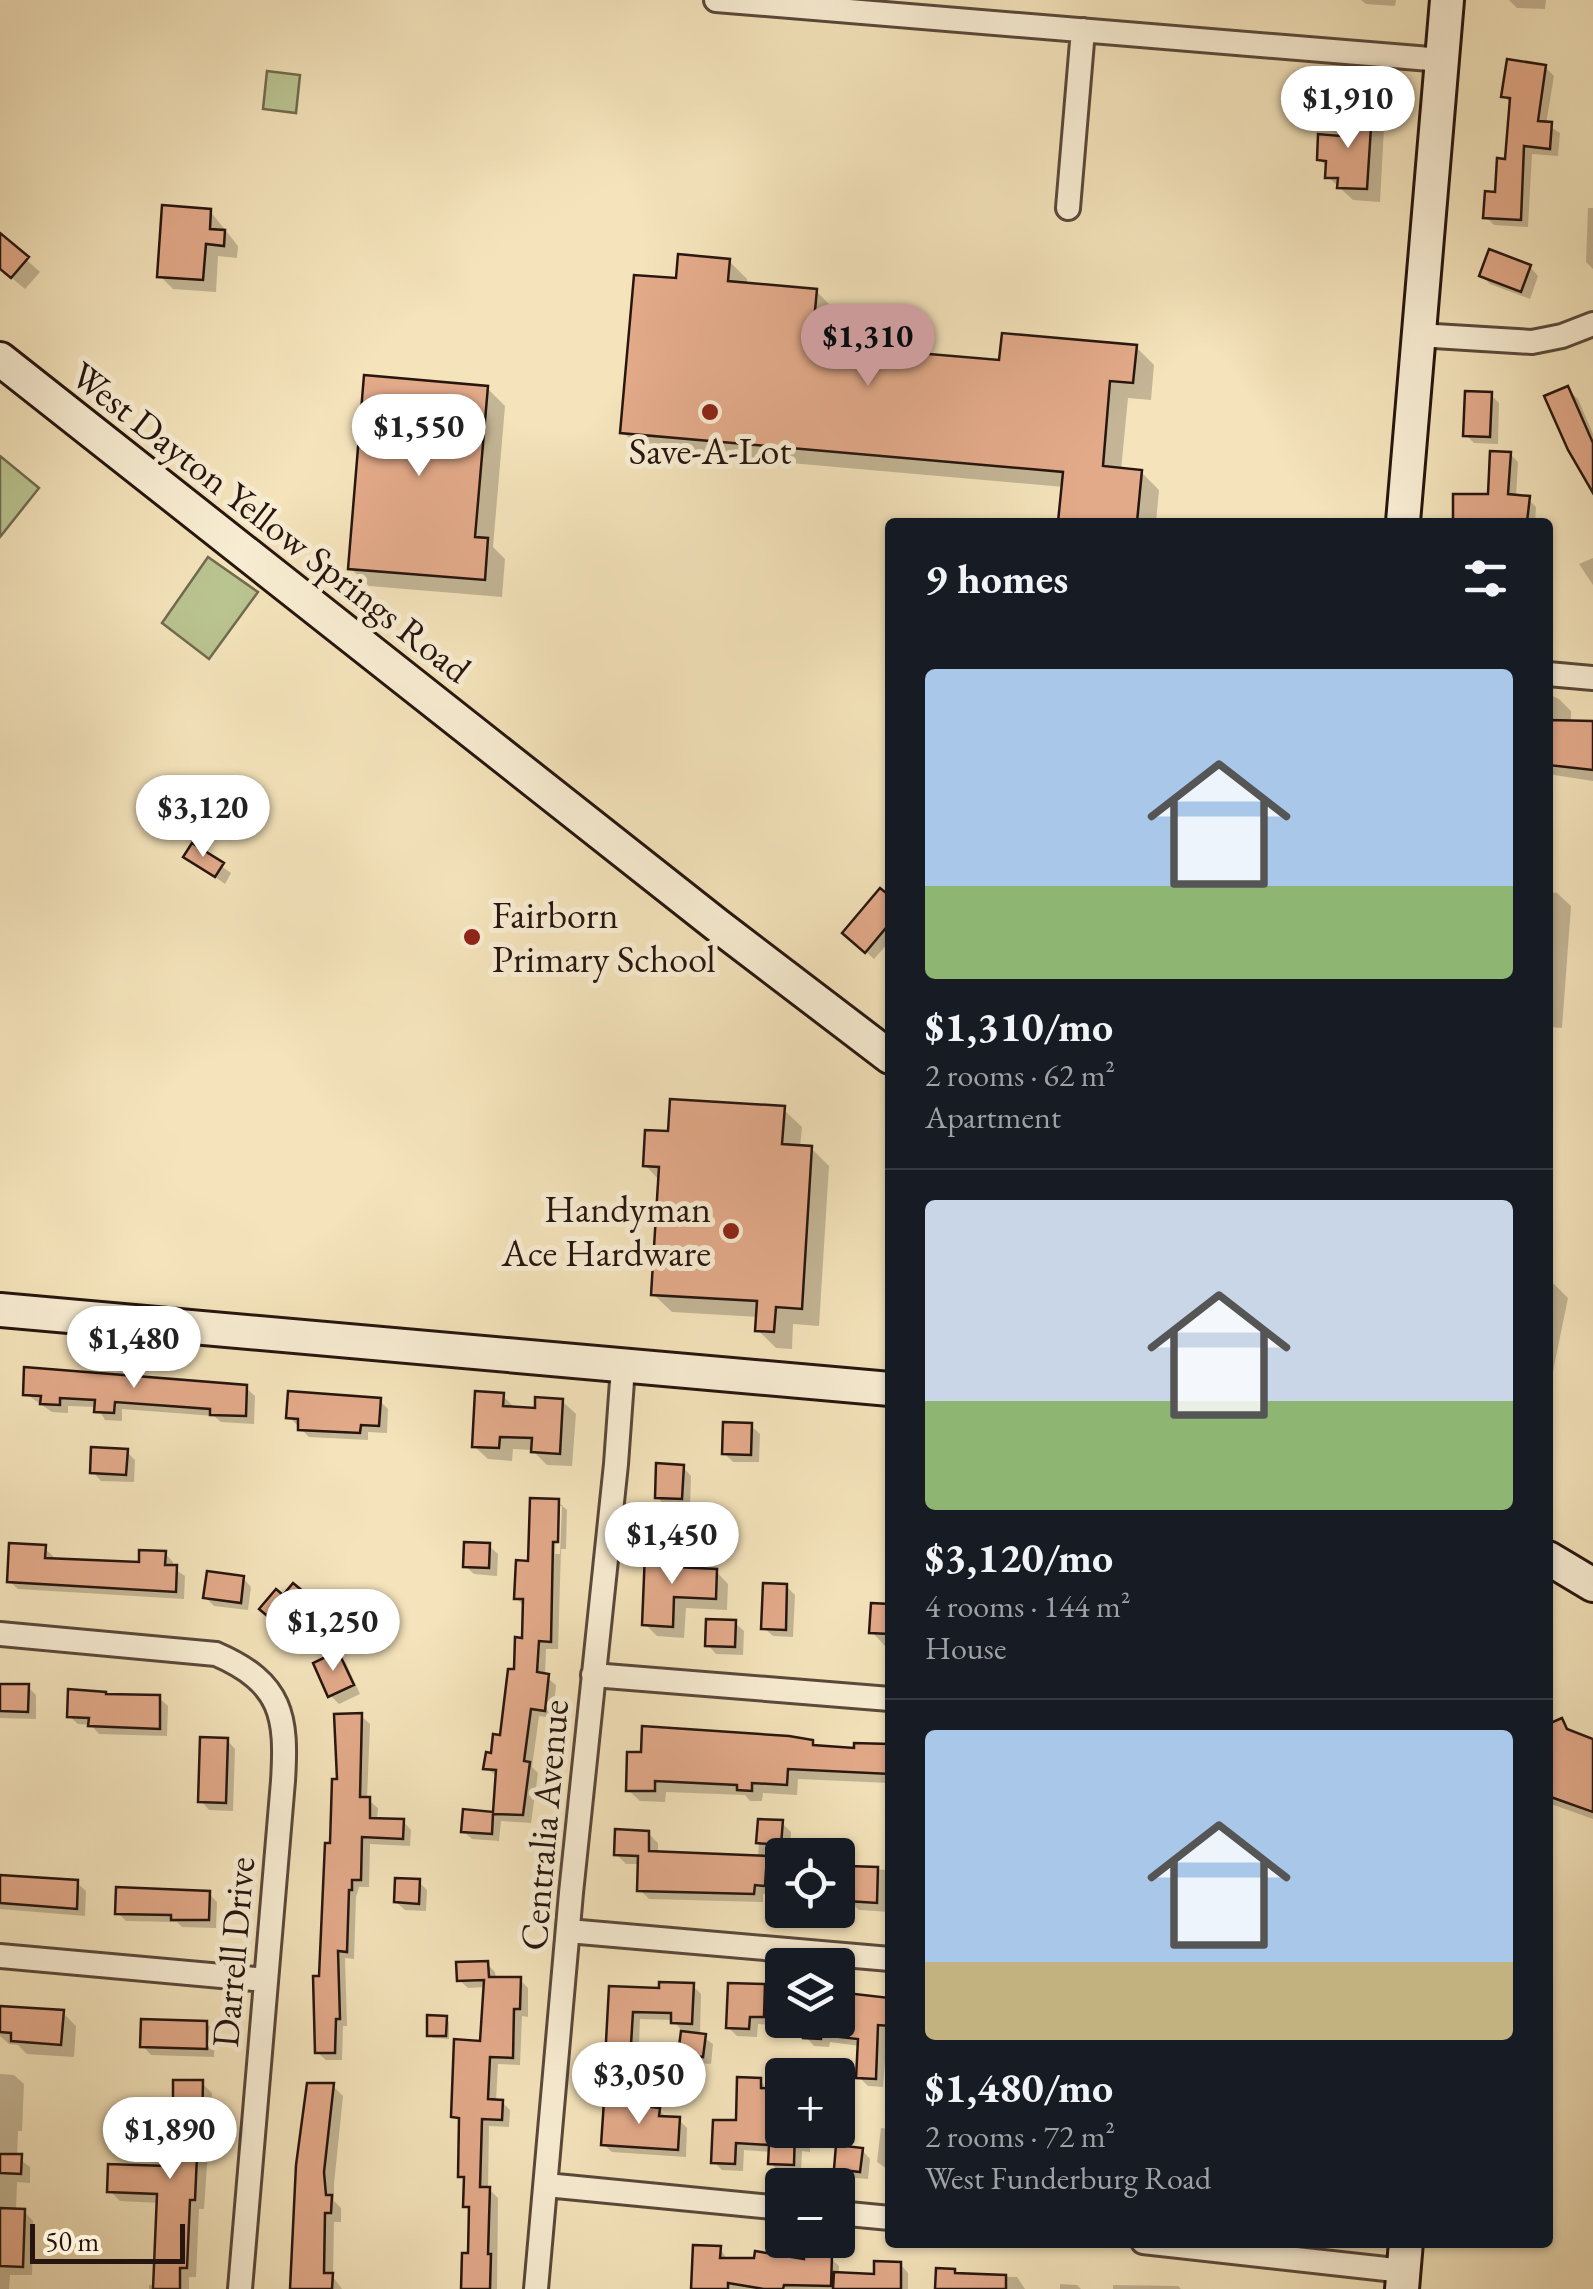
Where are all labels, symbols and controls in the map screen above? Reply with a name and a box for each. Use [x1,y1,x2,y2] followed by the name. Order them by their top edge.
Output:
[1267,66,1429,151] pin: $1,910
[1303,77,1393,119] text: $1,910
[787,304,949,389] pin: $1,310
[823,315,913,357] text: $1,310
[61,350,482,694] street label: West Dayton Yellow Springs Road
[338,394,500,479] pin: $1,550
[699,401,721,423] marker: Save-A-Lot
[374,405,464,447] text: $1,550
[629,426,791,475] place label: Save-A-Lot
[925,551,1068,606] text: 9 homes
[1458,551,1513,606] icon: filters
[1129,734,1309,914] icon: home
[122,775,284,860] pin: $3,120
[158,786,248,828] text: $3,120
[492,890,716,983] place label: Fairborn Primary School
[461,926,483,948] marker: Fairborn Primary School
[925,999,1113,1054] text: $1,310/mo
[925,1054,1115,1096] text: 2 rooms · 62 m²
[925,1096,1061,1138] text: Apartment
[501,1184,711,1277] place label: Handyman Ace Hardware
[720,1220,742,1242] marker: Handyman Ace Hardware
[1129,1265,1309,1445] icon: home
[53,1306,215,1391] pin: $1,480
[89,1317,179,1359] text: $1,480
[591,1502,753,1587] pin: $1,450
[627,1513,717,1555] text: $1,450
[925,1530,1113,1585] text: $3,120/mo
[925,1585,1131,1627] text: 4 rooms · 144 m²
[252,1589,414,1674] pin: $1,250
[288,1600,378,1642] text: $1,250
[925,1627,1006,1669] text: House
[508,1697,579,1953] street label: Centralia Avenue
[1129,1795,1309,1975] icon: home
[765,1838,855,2258] map controls
[765,1838,855,1928] button: locate
[200,1855,265,2049] street label: Darrell Drive
[765,1948,855,2038] button: layers
[558,2042,720,2127] pin: $3,050
[594,2053,684,2095] text: $3,050
[765,2058,855,2148] button: +
[925,2060,1113,2115] text: $1,480/mo
[89,2097,251,2182] pin: $1,890
[125,2108,215,2150] text: $1,890
[925,2115,1115,2157] text: 2 rooms · 72 m²
[925,2157,1211,2199] text: West Funderburg Road
[765,2168,855,2258] button: −
[30,2219,185,2264] scale bar
[45,2223,99,2259] text: 50 m

